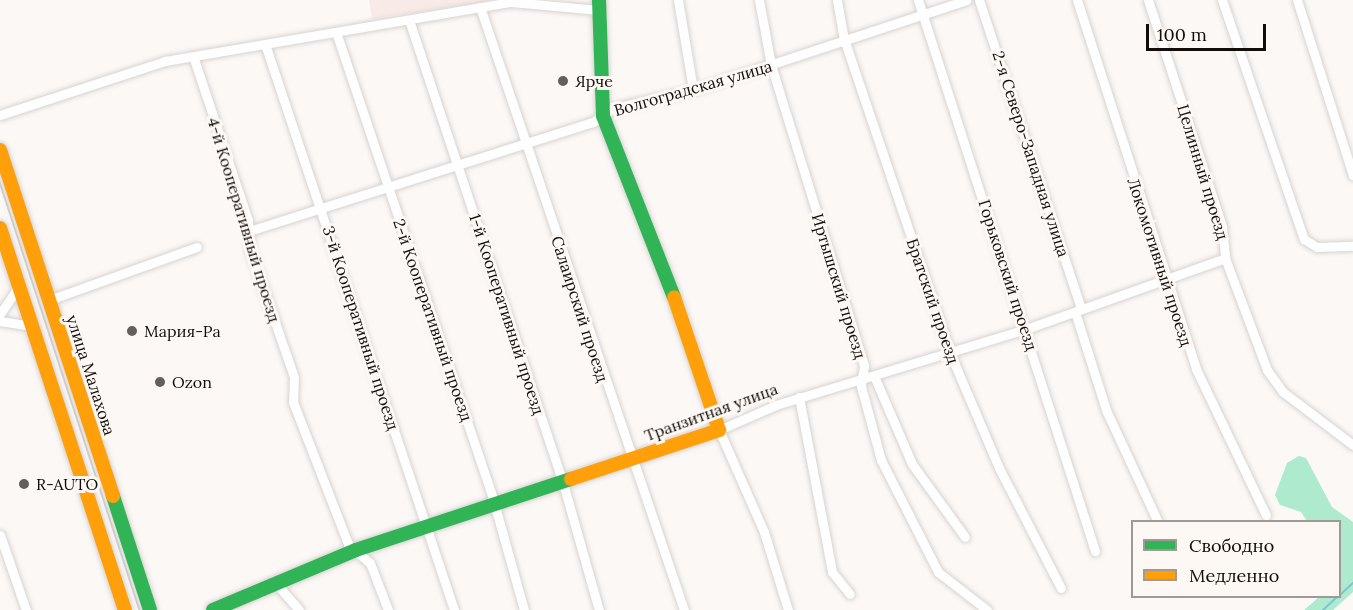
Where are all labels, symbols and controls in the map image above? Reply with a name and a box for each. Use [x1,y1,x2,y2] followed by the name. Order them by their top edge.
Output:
[1149,12,1269,50] scale bar
[1157,23,1207,46] text: 100 m
[989,49,1073,259] street label: 2-я Северо-Западная улица
[612,56,774,120] street label: Волгоградская улица
[575,71,613,91] place label: Ярче
[556,74,570,88] marker: Ярче
[1173,102,1233,242] street label: Целинный проезд
[204,115,284,325] street label: 4-й Кооперативный проезд
[1124,175,1196,349] street label: Локомотивный проезд
[975,197,1041,353] street label: Горьковский проезд
[465,211,549,417] street label: 1-й Кооперативный проезд
[808,211,870,361] street label: Иртышский проезд
[389,216,477,424] street label: 2-й Кооперативный проезд
[319,224,403,432] street label: 3-й Кооперативный проезд
[547,234,613,384] street label: Салаирский проезд
[903,236,963,366] street label: Братский проезд
[63,312,119,438] street label: улица Малахова
[144,321,221,341] place label: Мария-Ра
[125,324,139,338] marker: Мария-Ра
[172,372,212,392] place label: Ozon
[153,375,167,389] marker: Ozon
[642,379,780,445] street label: Транзитная улица
[36,474,98,494] place label: R-AUTO
[17,477,31,491] marker: R-AUTO
[1131,520,1341,598] legend
[1189,534,1274,557] text: Свободно
[1189,564,1279,587] text: Медленно

